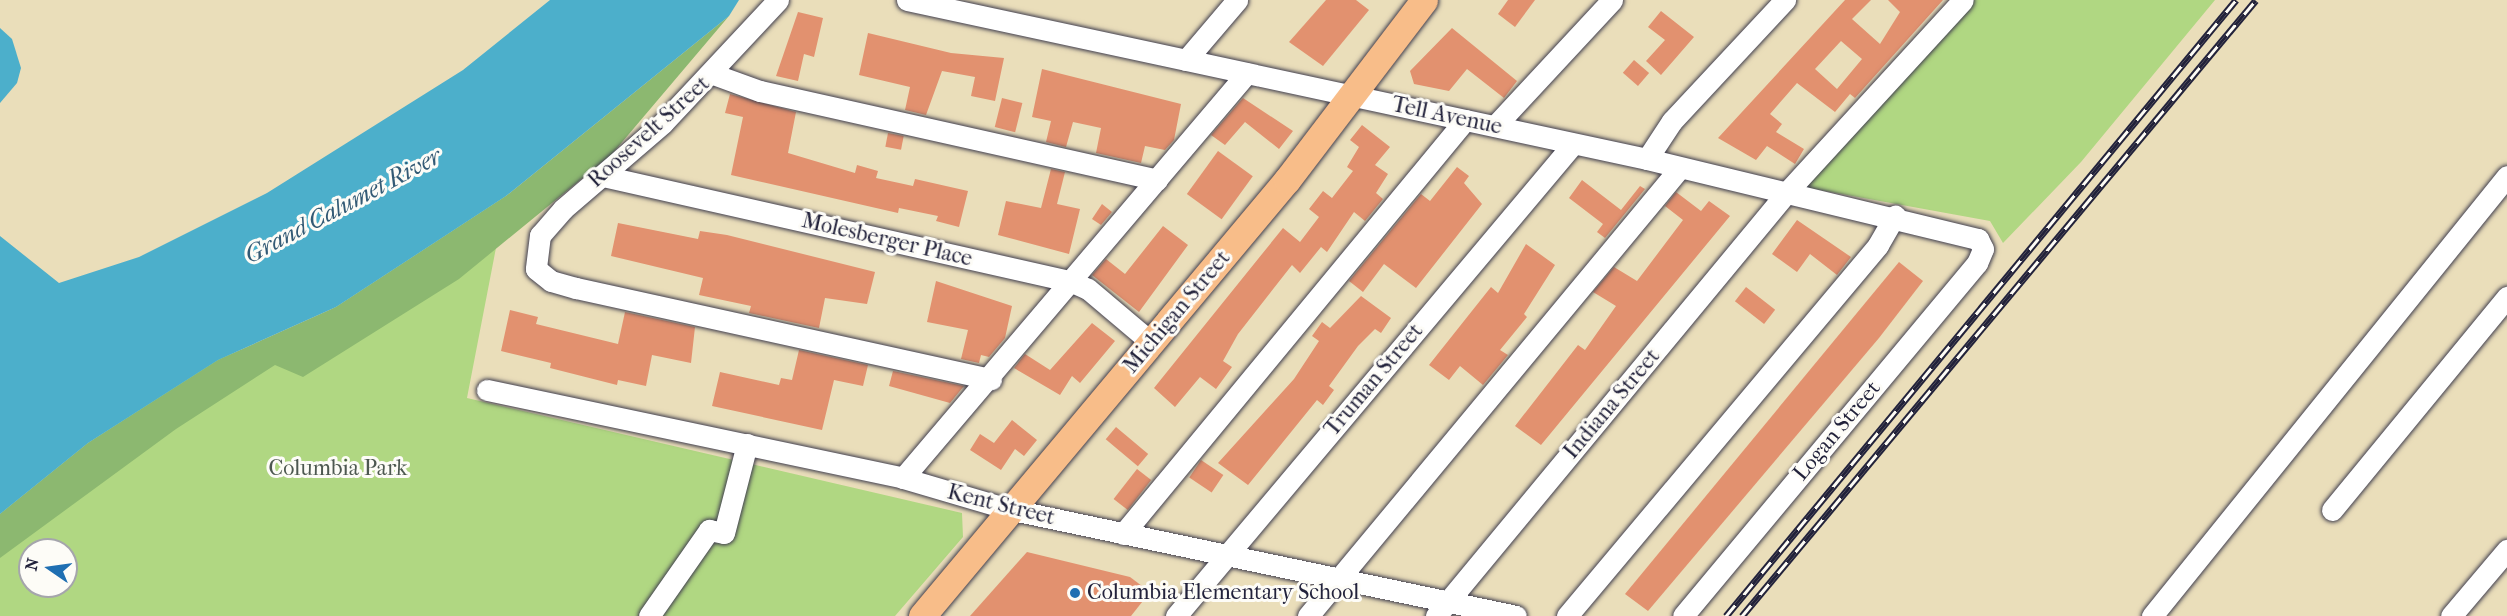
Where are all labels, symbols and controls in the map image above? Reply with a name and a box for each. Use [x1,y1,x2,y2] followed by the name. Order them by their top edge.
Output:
[583,70,715,194] street label: Roosevelt Street
[1390,91,1504,141] street label: Tell Avenue
[240,142,446,270] water label: Grand Calumet River
[799,208,975,272] street label: Molesberger Place
[1118,245,1236,379] street label: Michigan Street
[1319,318,1429,442] street label: Truman Street
[1558,344,1666,464] street label: Indiana Street
[1788,376,1886,486] street label: Logan Street
[269,456,407,482] park label: Columbia Park
[945,479,1057,531] street label: Kent Street
[18,538,78,598] north arrow
[21,556,43,572] text: N
[1087,580,1359,606] place label: Columbia Elementary School
[1068,586,1082,600] marker: Columbia Elementary School

